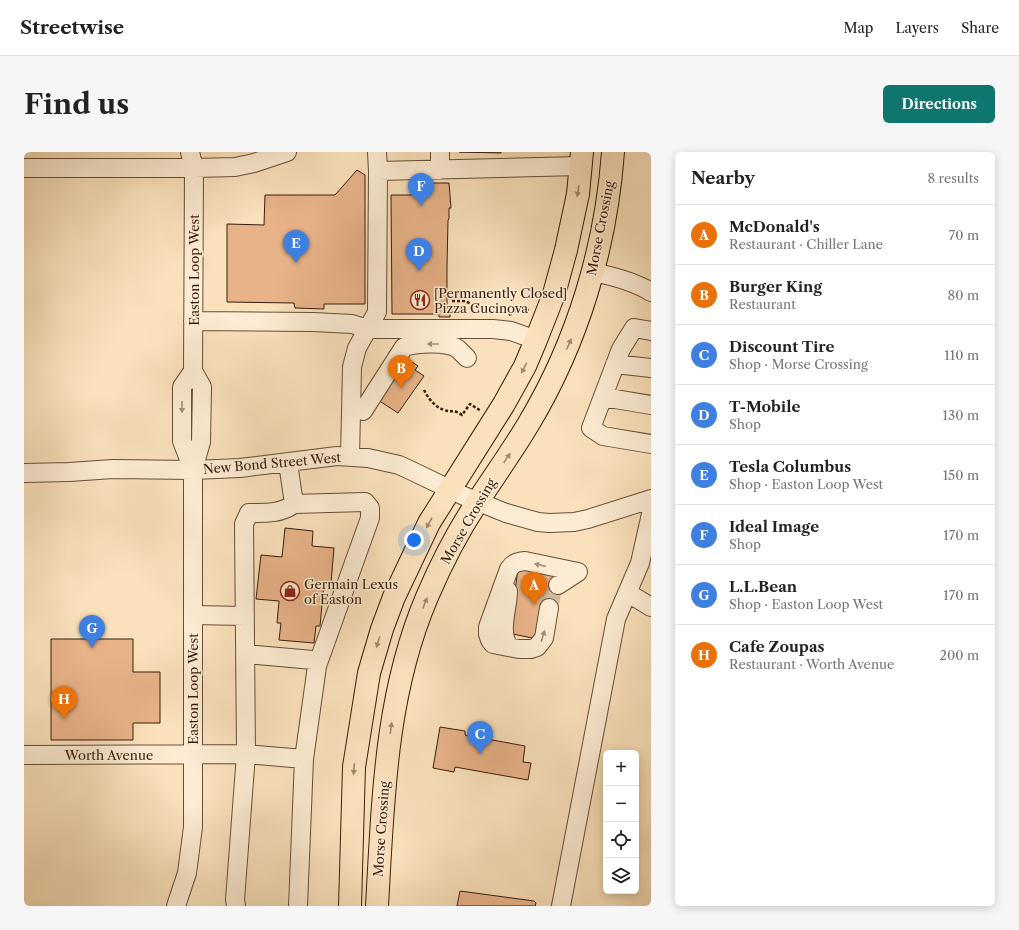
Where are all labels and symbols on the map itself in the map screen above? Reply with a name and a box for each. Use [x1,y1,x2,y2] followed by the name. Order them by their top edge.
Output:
[408,173,434,206] pin: F
[583,179,617,277] street label: Morse Crossing
[575,185,581,197] one-way arrow
[186,214,202,326] street label: Easton Loop West
[283,230,309,263] pin: E
[406,238,432,271] pin: D
[434,285,567,316] place label: [Permanently Closed] Pizza Cucinova
[409,289,431,311] restaurant icon: [Permanently Closed] Pizza Cucinova
[566,337,572,349] one-way arrow
[426,341,439,347] one-way arrow
[388,355,414,388] pin: B
[521,362,527,374] one-way arrow
[179,401,185,414] one-way arrow
[202,449,342,477] street label: New Bond Street West
[503,453,511,463] one-way arrow
[437,475,499,567] street label: Morse Crossing
[426,517,433,529] one-way arrow
[404,530,424,550] your location
[534,561,546,567] one-way arrow
[521,572,547,605] pin: A
[304,576,399,607] place label: Germain Lexus of Easton
[279,580,301,602] shop icon: Germain Lexus of Easton
[422,597,428,608] one-way arrow
[79,615,105,648] pin: G
[541,630,547,642] one-way arrow
[185,633,201,745] street label: Easton Loop West
[375,636,381,648] one-way arrow
[51,686,77,719] pin: H
[467,721,493,754] pin: C
[388,722,394,734] one-way arrow
[64,747,153,763] street label: Worth Avenue
[350,763,357,776] one-way arrow
[370,780,392,878] street label: Morse Crossing

